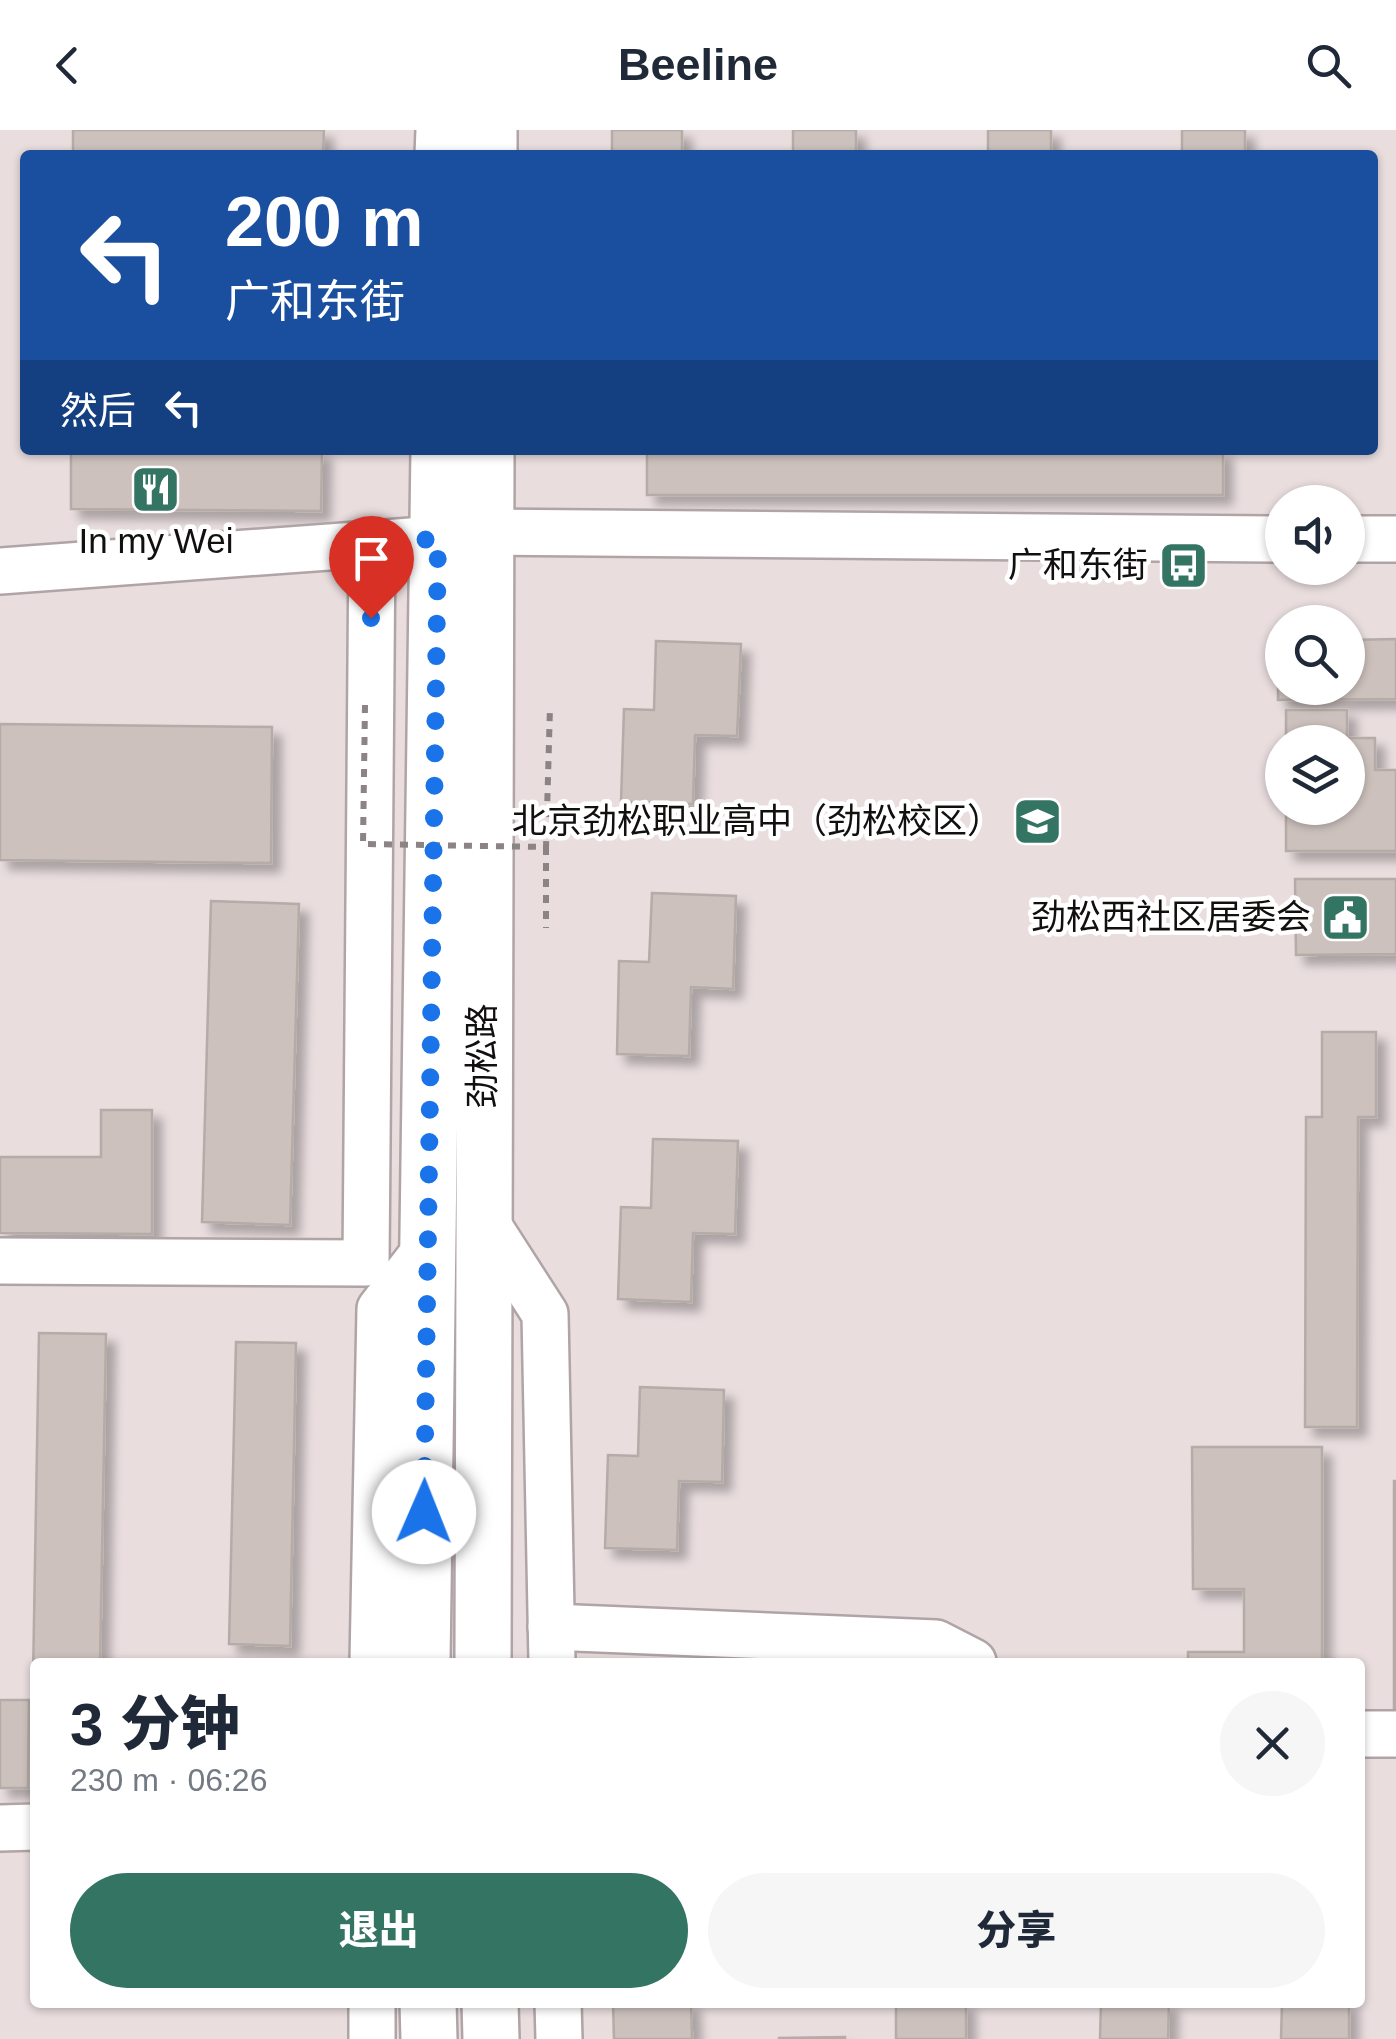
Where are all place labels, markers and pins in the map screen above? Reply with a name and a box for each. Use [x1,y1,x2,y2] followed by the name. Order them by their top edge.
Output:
[130,463,182,515] restaurant icon: In my Wei
[329,516,414,619] pin
[79,521,233,560] place label: In my Wei
[1157,539,1209,591] bus stop icon: 广和东街
[1008,545,1148,584] place label: 广和东街
[1011,795,1063,847] school or university icon: 北京劲松职业高中（劲松校区）
[512,801,1002,840] place label: 北京劲松职业高中（劲松校区）
[1320,891,1372,943] public building icon: 劲松西社区居委会
[1031,897,1311,936] place label: 劲松西社区居委会

